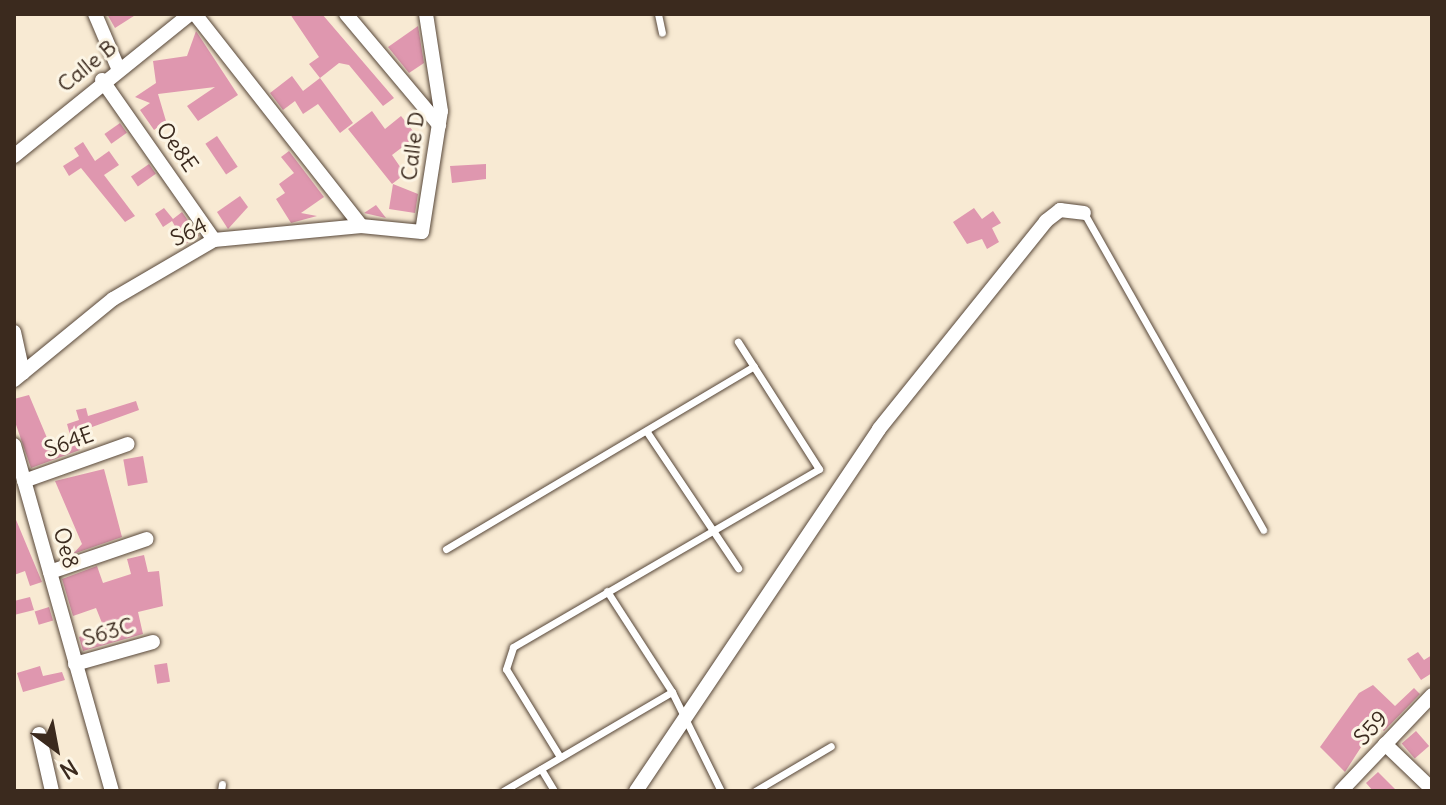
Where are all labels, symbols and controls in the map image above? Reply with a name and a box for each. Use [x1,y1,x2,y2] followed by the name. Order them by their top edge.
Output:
[52,34,122,98] street label: Calle B
[396,110,430,182] street label: Calle D
[151,117,203,177] street label: Oe8E
[166,212,212,252] street label: S64
[41,421,97,463] street label: S64E
[48,524,84,572] street label: Oe8
[79,612,137,652] street label: S63C
[1349,705,1393,751] street label: S59
[16,709,96,789] north arrow
[55,753,83,785] text: N

